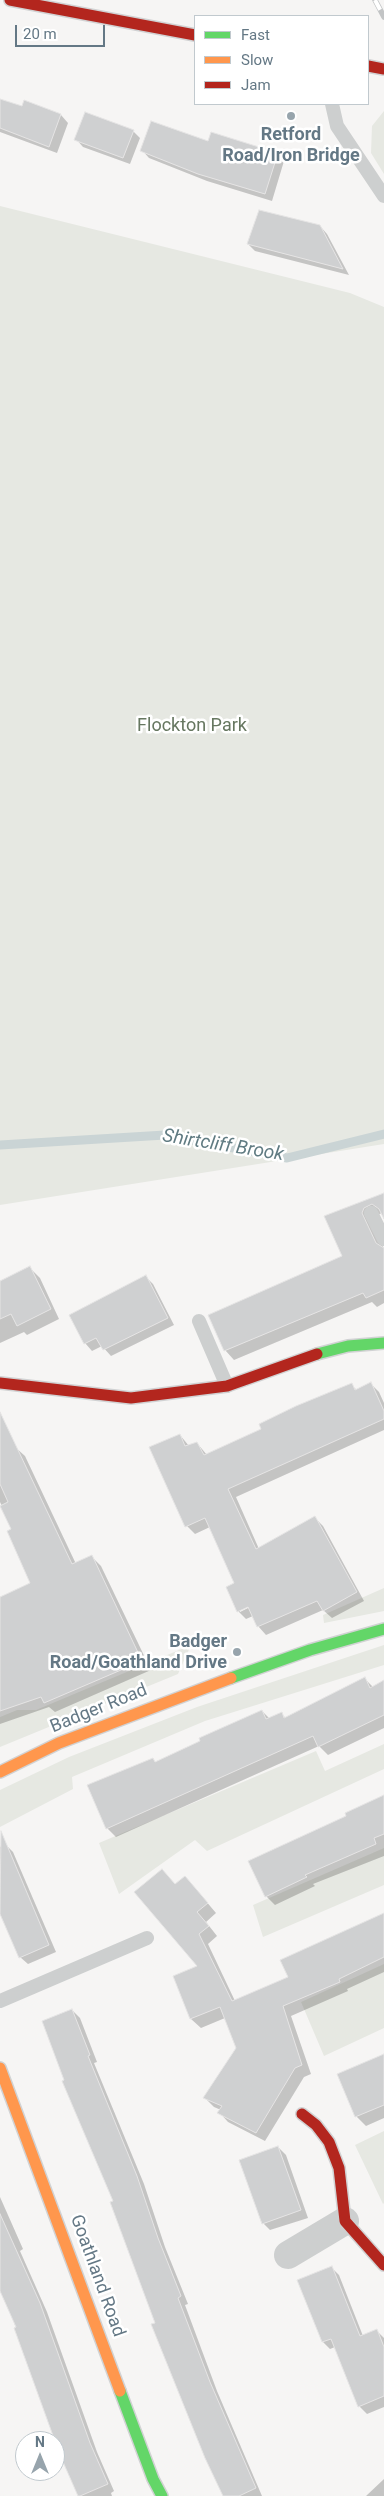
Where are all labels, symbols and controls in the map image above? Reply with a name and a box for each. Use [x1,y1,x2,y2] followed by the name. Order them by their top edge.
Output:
[18,15,108,47] scale bar
[194,15,369,105] legend
[23,25,57,43] text: 20 m
[241,26,270,44] text: Fast
[241,51,273,69] text: Slow
[241,76,271,94] text: Jam
[285,110,297,122] marker: Retford Road/Iron Bridge
[222,124,360,166] place label: Retford Road/Iron Bridge
[137,715,247,737] park label: Flockton Park
[161,1125,285,1167] water label: Shirtcliff Brook
[50,1631,227,1674] place label: Badger Road/Goathland Drive
[231,1646,243,1658] marker: Badger Road/Goathland Drive
[47,1680,151,1738] street label: Badger Road
[65,2212,129,2340] street label: Goathland Road
[15,2431,65,2481] north arrow
[35,2434,45,2450] text: N

